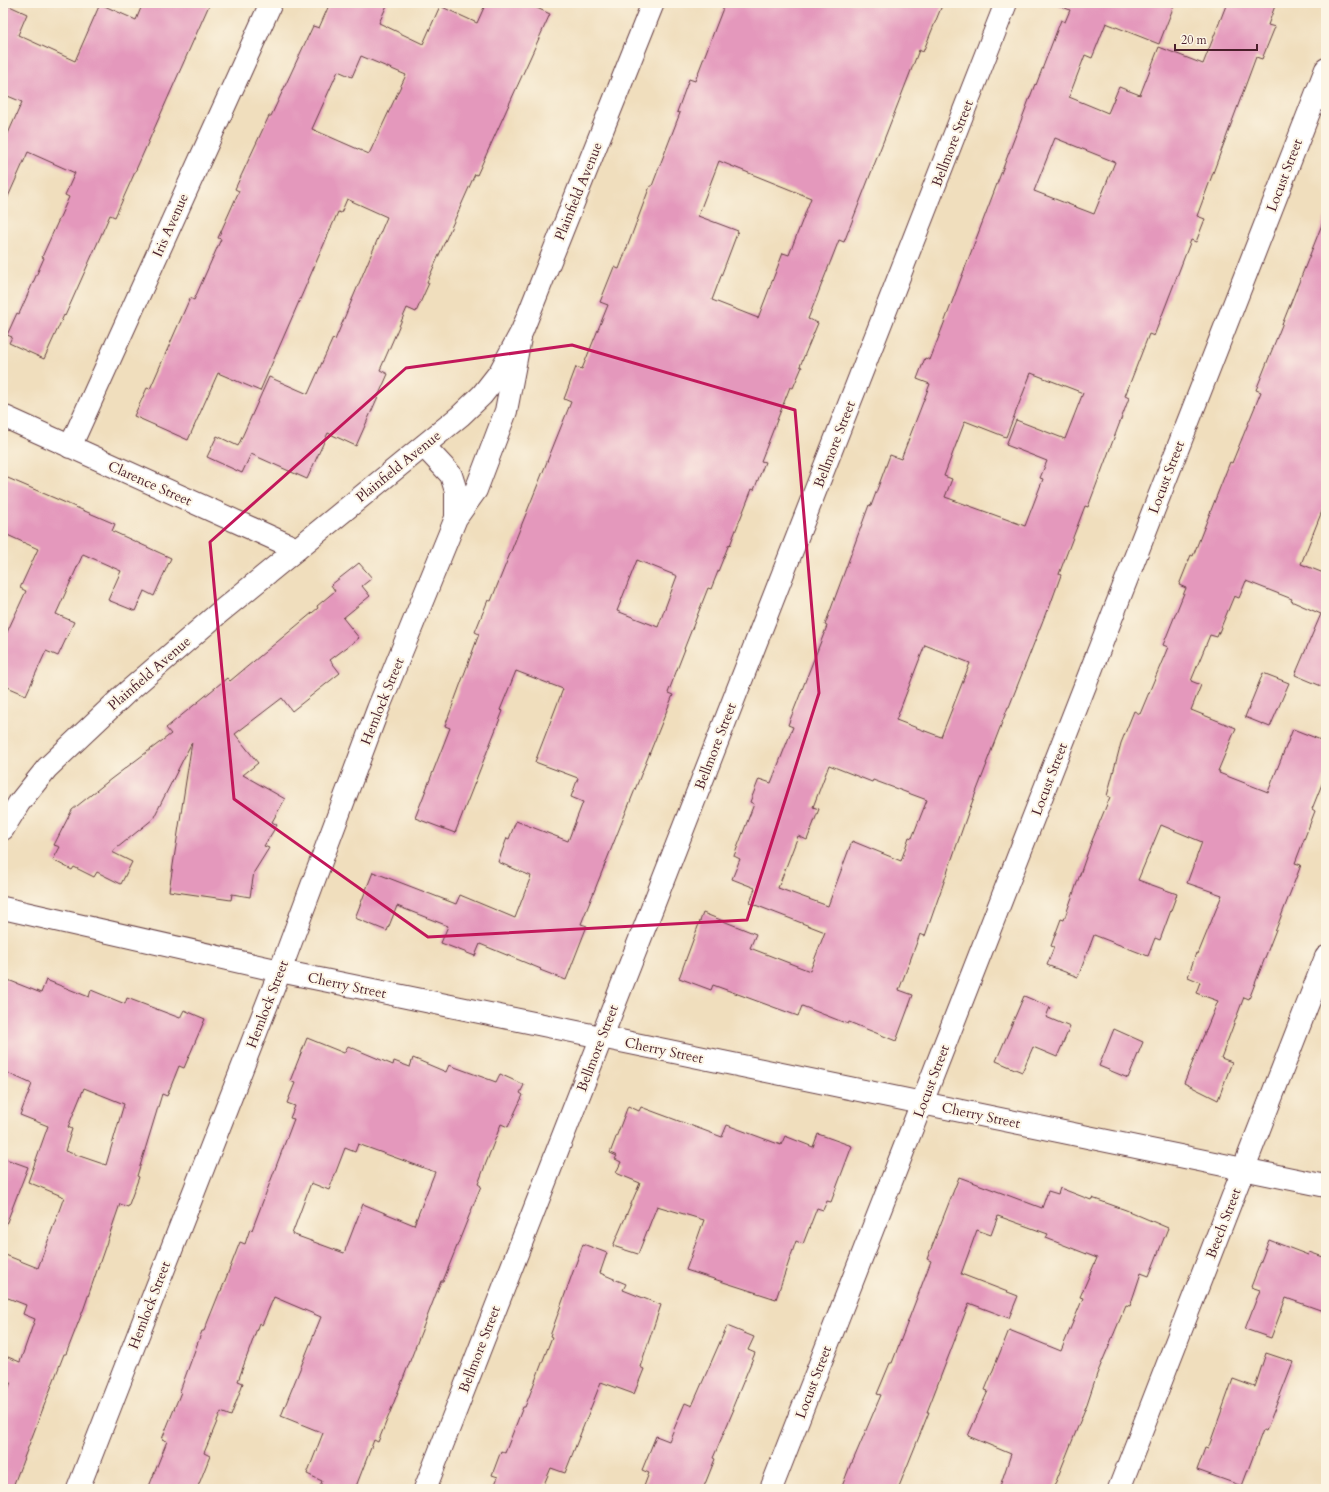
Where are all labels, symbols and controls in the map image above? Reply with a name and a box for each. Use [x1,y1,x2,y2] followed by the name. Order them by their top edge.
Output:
[1175,26,1257,52] scale bar
[1181,32,1208,48] text: 20 m
[927,97,978,189] street label: Bellmore Street
[1262,135,1307,214] street label: Locust Street
[550,139,607,243] street label: Plainfield Avenue
[148,190,193,260] street label: Iris Avenue
[809,398,860,490] street label: Bellmore Street
[352,426,445,507] street label: Plainfield Avenue
[1144,437,1189,516] street label: Locust Street
[105,456,195,511] street label: Clarence Street
[104,632,195,715] street label: Plainfield Avenue
[356,654,409,748] street label: Hemlock Street
[690,700,741,792] street label: Bellmore Street
[1027,739,1072,818] street label: Locust Street
[242,957,293,1051] street label: Hemlock Street
[306,968,388,1003] street label: Cherry Street
[572,1002,623,1094] street label: Bellmore Street
[623,1033,705,1068] street label: Cherry Street
[909,1041,954,1120] street label: Locust Street
[940,1098,1022,1133] street label: Cherry Street
[1201,1185,1246,1261] street label: Beech Street
[124,1258,175,1352] street label: Hemlock Street
[454,1303,505,1395] street label: Bellmore Street
[791,1342,836,1421] street label: Locust Street

